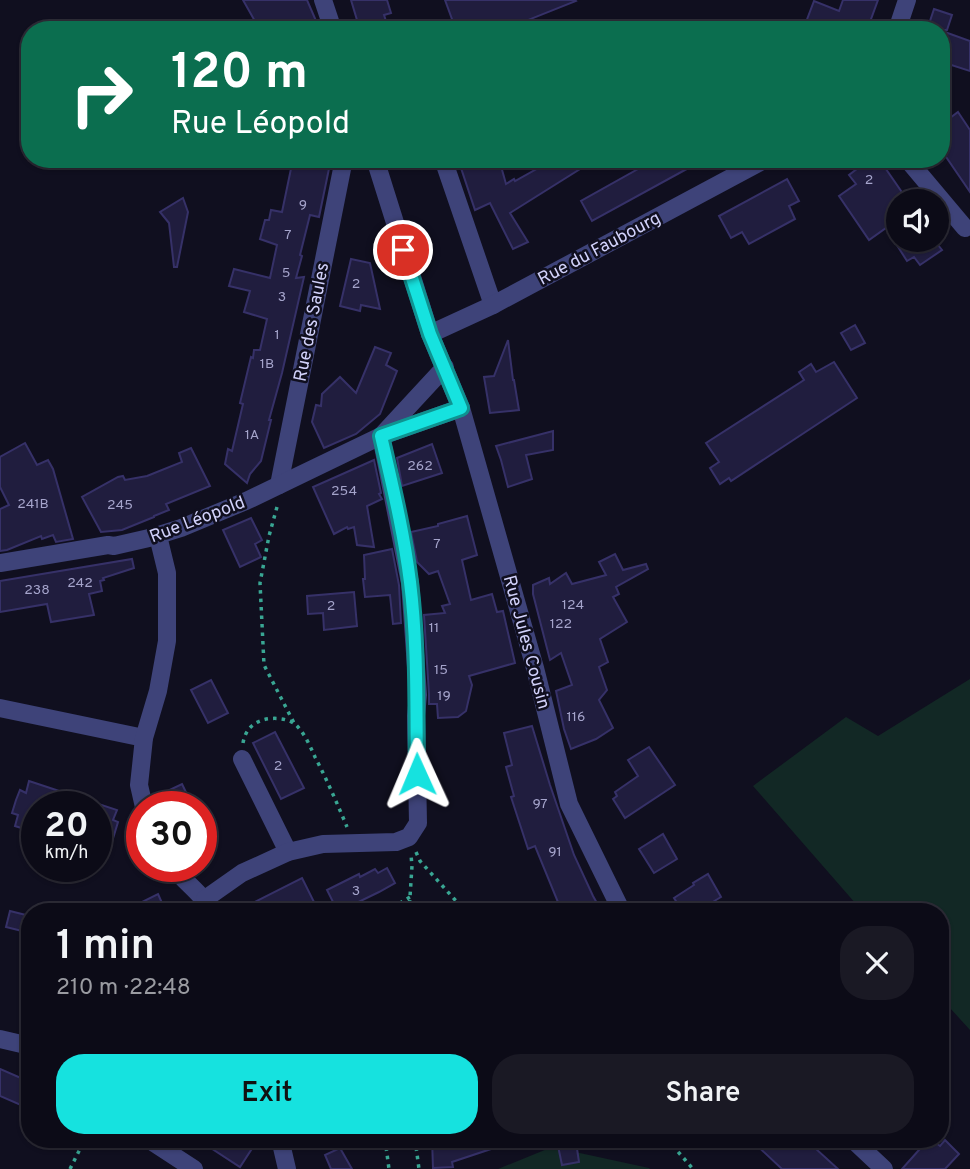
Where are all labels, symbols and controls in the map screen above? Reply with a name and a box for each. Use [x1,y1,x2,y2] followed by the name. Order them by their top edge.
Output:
[171,44,308,106] text: 120 m
[56,49,147,140] icon: right
[171,105,350,145] text: Rue Léopold
[865,172,873,189] house number: 2
[886,189,949,252] map controls
[886,189,949,252] button: sound
[299,197,307,214] house number: 9
[534,207,665,291] street label: Rue du Faubourg
[373,220,433,280] pin
[284,227,292,244] house number: 7
[384,231,422,269] icon: arrive
[290,261,335,384] street label: Rue des Saules
[282,265,290,282] house number: 5
[352,276,360,293] house number: 2
[278,289,286,306] house number: 3
[274,327,280,344] house number: 1
[260,356,274,373] house number: 1B
[245,427,259,444] house number: 1A
[407,458,433,475] house number: 262
[331,483,357,500] house number: 254
[146,492,249,549] street label: Rue Léopold
[17,496,49,513] house number: 241B
[107,497,133,514] house number: 245
[433,536,441,553] house number: 7
[497,573,554,712] street label: Rue Jules Cousin
[67,575,93,592] house number: 242
[24,582,50,599] house number: 238
[562,597,584,614] house number: 124
[327,598,335,615] house number: 2
[550,616,572,633] house number: 122
[429,620,439,637] house number: 11
[434,662,448,679] house number: 15
[437,688,451,705] house number: 19
[567,709,585,726] house number: 116
[380,737,454,811] position arrow
[274,758,282,775] house number: 2
[126,791,217,882] speed limit sign: 30
[532,796,548,813] house number: 97
[44,805,89,849] text: 20
[45,842,88,865] text: km/h
[548,844,562,861] house number: 91
[352,883,360,900] house number: 3
[56,921,155,974] text: 1 min
[840,926,914,1000] button: close
[56,974,191,1003] text: 210 m · 22:48
[56,1054,478,1134] button: Exit
[492,1054,914,1134] button: Share

